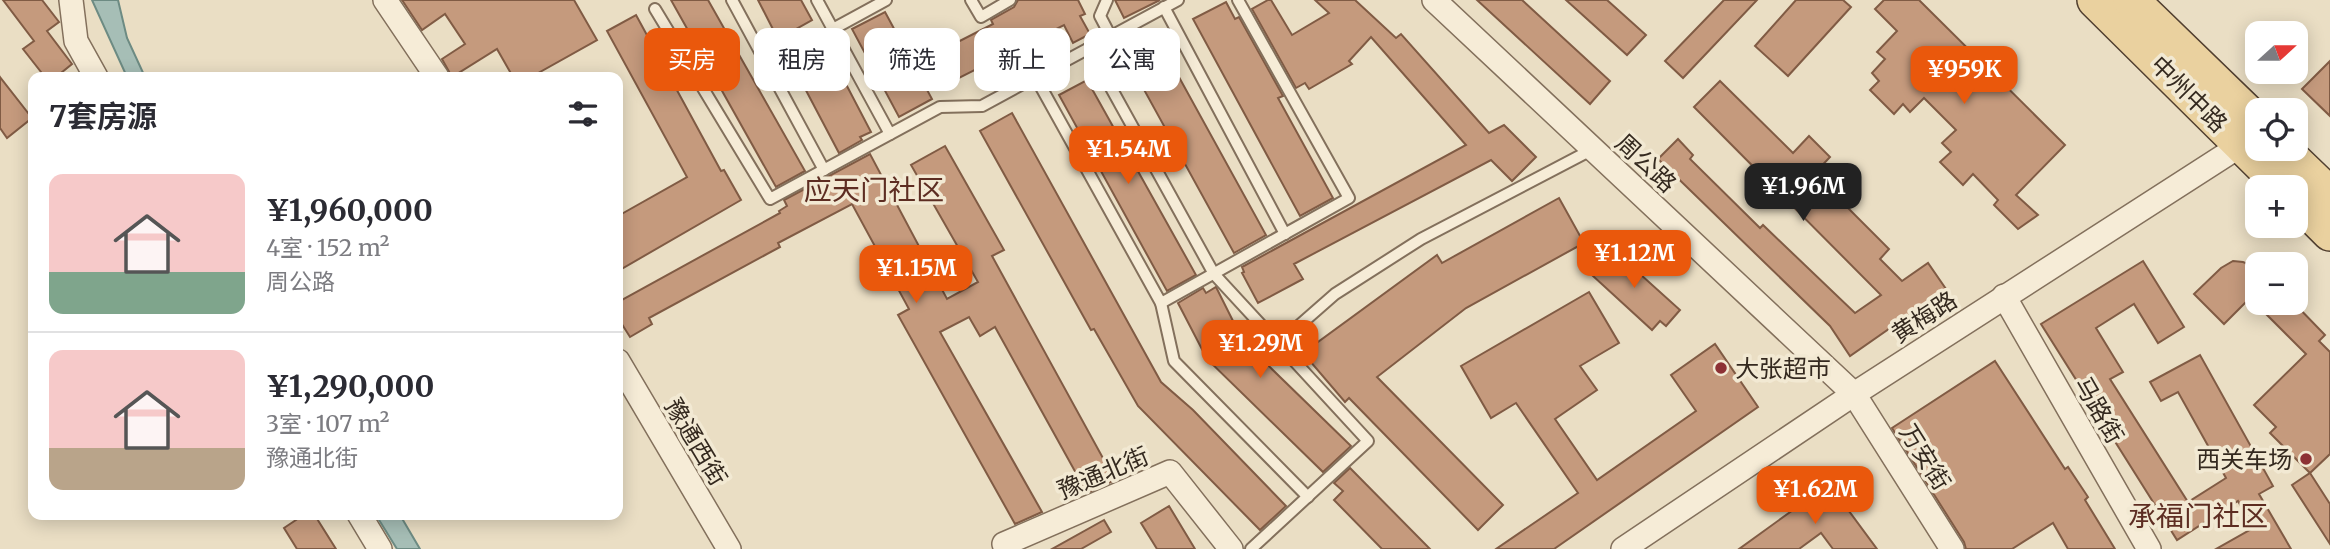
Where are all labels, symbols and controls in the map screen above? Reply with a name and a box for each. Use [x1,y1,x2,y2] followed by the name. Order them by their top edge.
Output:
[2245,21,2308,84] north arrow
[2245,21,2308,315] map controls
[644,28,740,91] chip: 买房
[754,28,850,91] chip: 租房
[864,28,960,91] chip: 筛选
[974,28,1070,91] chip: 新上
[1084,28,1180,91] chip: 公寓
[1915,46,2013,106] pin: ¥959K
[2144,49,2234,139] street label: 中州中路
[1927,54,2001,83] text: ¥959K
[564,95,602,133] icon: filters
[49,97,157,135] text: 7套房源
[2245,98,2308,161] button: locate
[1071,127,1185,186] pin: ¥1.54M
[1609,127,1683,199] street label: 周公路
[1085,134,1171,163] text: ¥1.54M
[1746,164,1860,223] pin: ¥1.96M
[1761,171,1845,200] text: ¥1.96M
[804,172,944,208] district label: 应天门社区
[2245,175,2308,238] button: +
[266,191,433,229] text: ¥1,960,000
[105,202,189,286] icon: home
[1577,230,1691,290] pin: ¥1.12M
[266,233,390,262] text: 4室 · 152 m²
[1593,238,1675,267] text: ¥1.12M
[859,246,973,305] pin: ¥1.15M
[2245,252,2308,315] button: −
[875,253,957,282] text: ¥1.15M
[266,267,335,296] text: 周公路
[1885,284,1963,350] street label: 黄梅路
[1203,320,1317,380] pin: ¥1.29M
[1217,328,1303,357] text: ¥1.29M
[1735,353,1831,384] place label: 大张超市
[1713,360,1729,376] marker: 大张超市
[266,367,434,405] text: ¥1,290,000
[2068,371,2130,449] street label: 马路街
[105,378,189,462] icon: home
[658,393,734,491] street label: 豫通西街
[266,409,389,438] text: 3室 · 107 m²
[1893,418,1957,496] street label: 万安街
[1053,440,1153,506] street label: 豫通北街
[266,443,358,472] text: 豫通北街
[2196,444,2292,475] place label: 西关车场
[2298,451,2314,467] marker: 西关车场
[1758,466,1872,526] pin: ¥1.62M
[1773,474,1857,503] text: ¥1.62M
[2128,498,2268,534] district label: 承福门社区

